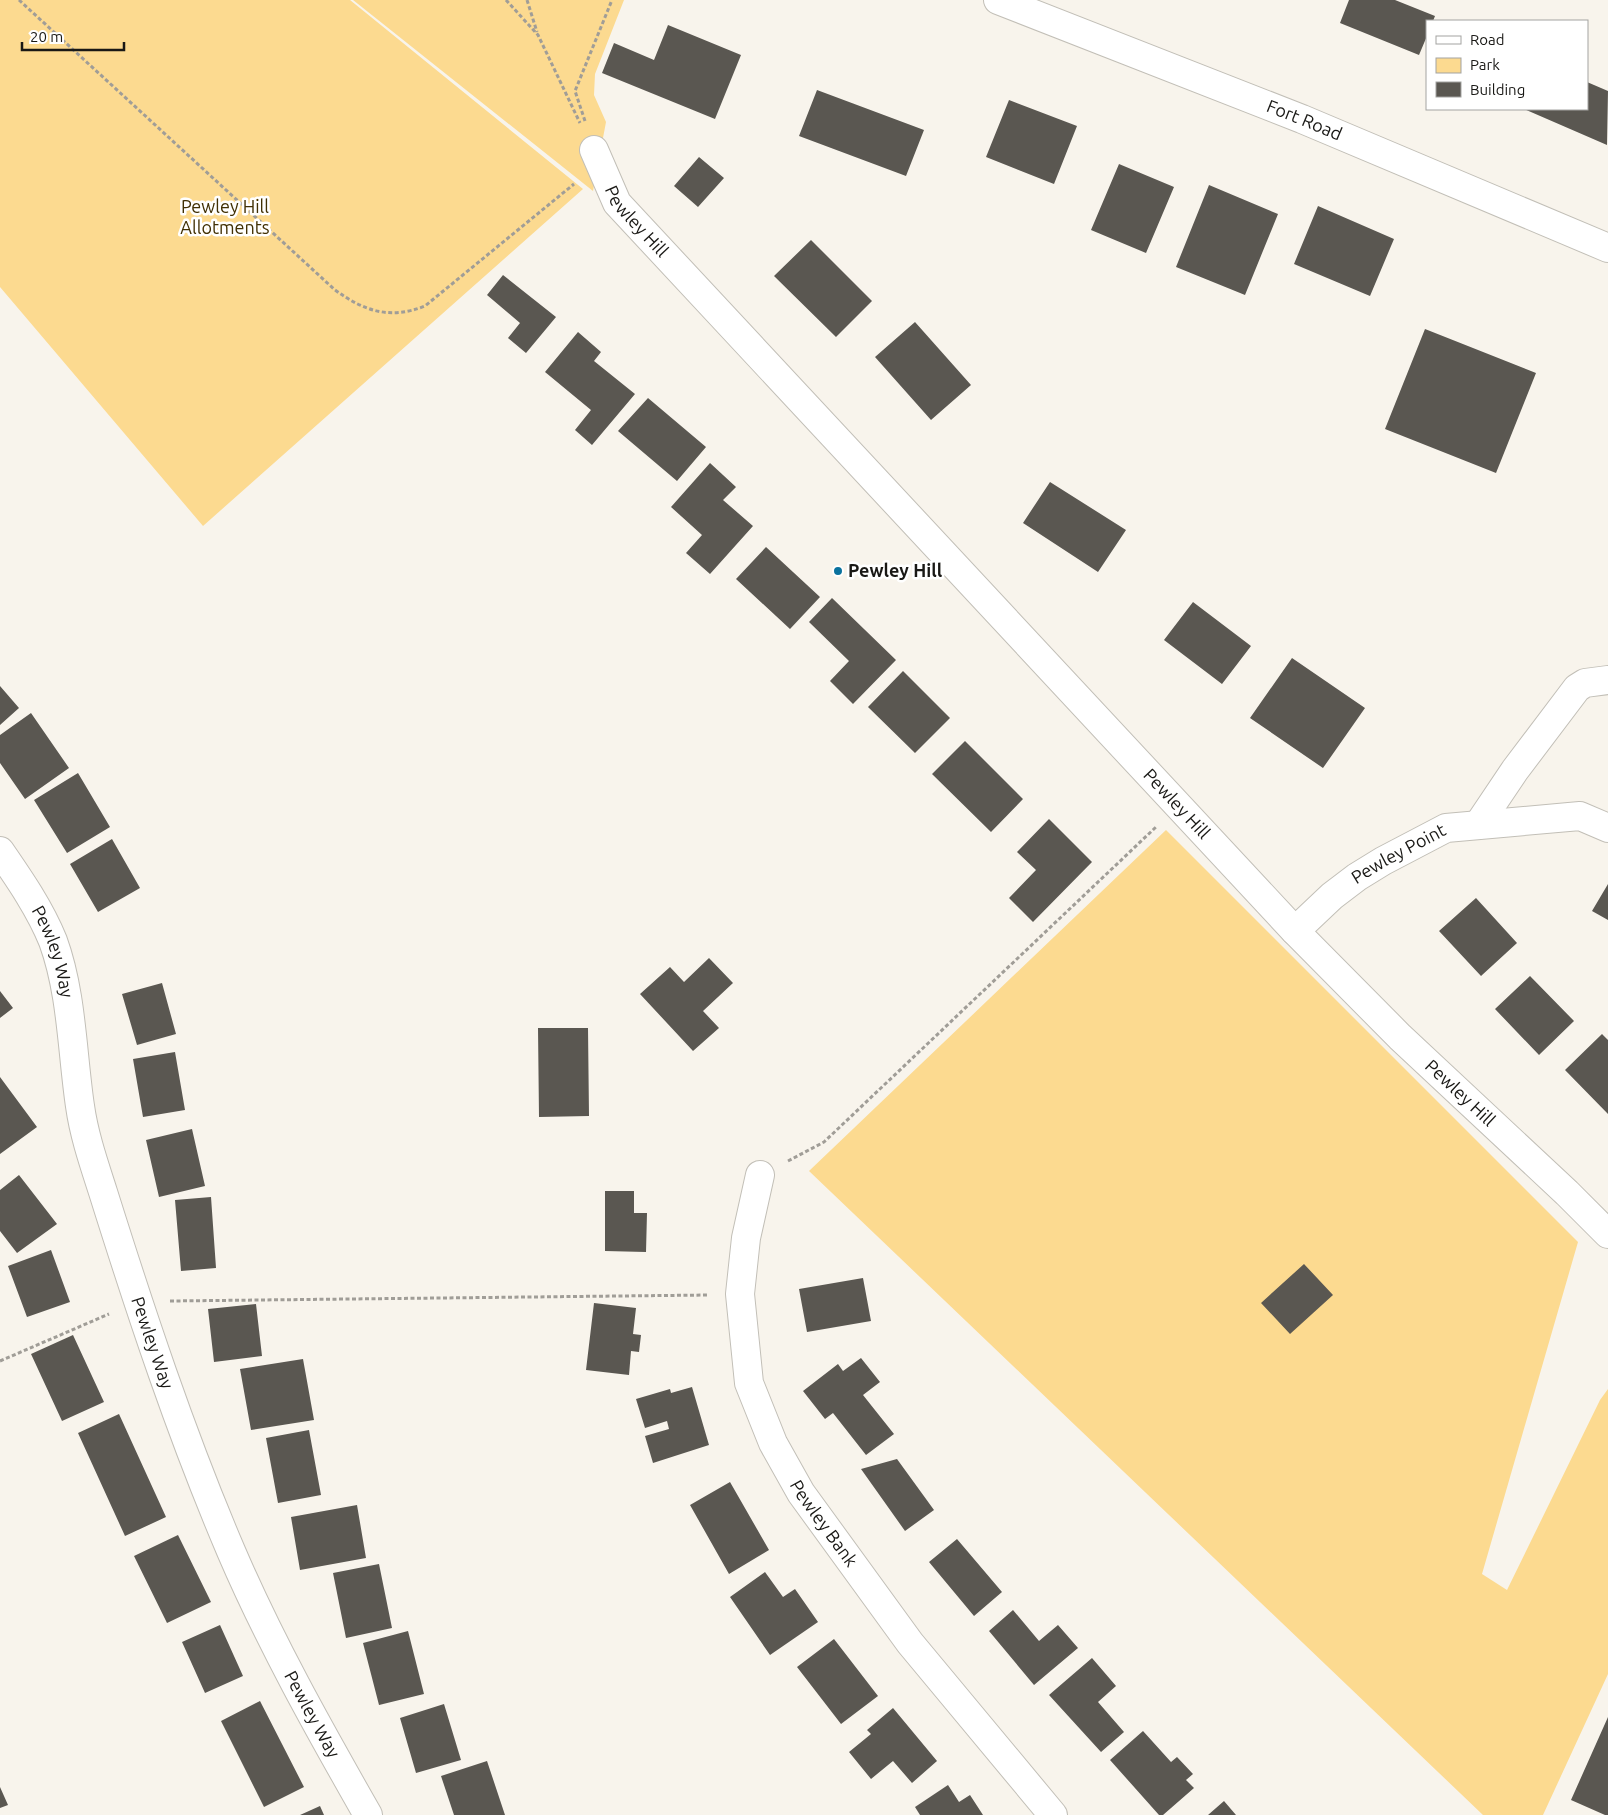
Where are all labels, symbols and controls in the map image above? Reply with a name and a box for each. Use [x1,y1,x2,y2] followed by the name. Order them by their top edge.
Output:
[22,20,125,52] scale bar
[1426,20,1588,110] legend
[30,28,63,45] text: 20 m
[1470,31,1505,48] text: Road
[1470,56,1500,73] text: Park
[1470,81,1525,98] text: Building
[1264,95,1345,144] street label: Fort Road
[602,182,673,261] street label: Pewley Hill
[180,196,270,237] park label: Pewley Hill Allotments
[848,560,943,580] place label: Pewley Hill
[832,565,844,577] marker: Pewley Hill
[1140,764,1215,843] street label: Pewley Hill
[1347,819,1449,887] street label: Pewley Point
[29,902,78,999] street label: Pewley Way
[1422,1055,1500,1130] street label: Pewley Hill
[128,1294,178,1391] street label: Pewley Way
[787,1476,862,1570] street label: Pewley Bank
[281,1667,345,1761] street label: Pewley Way

